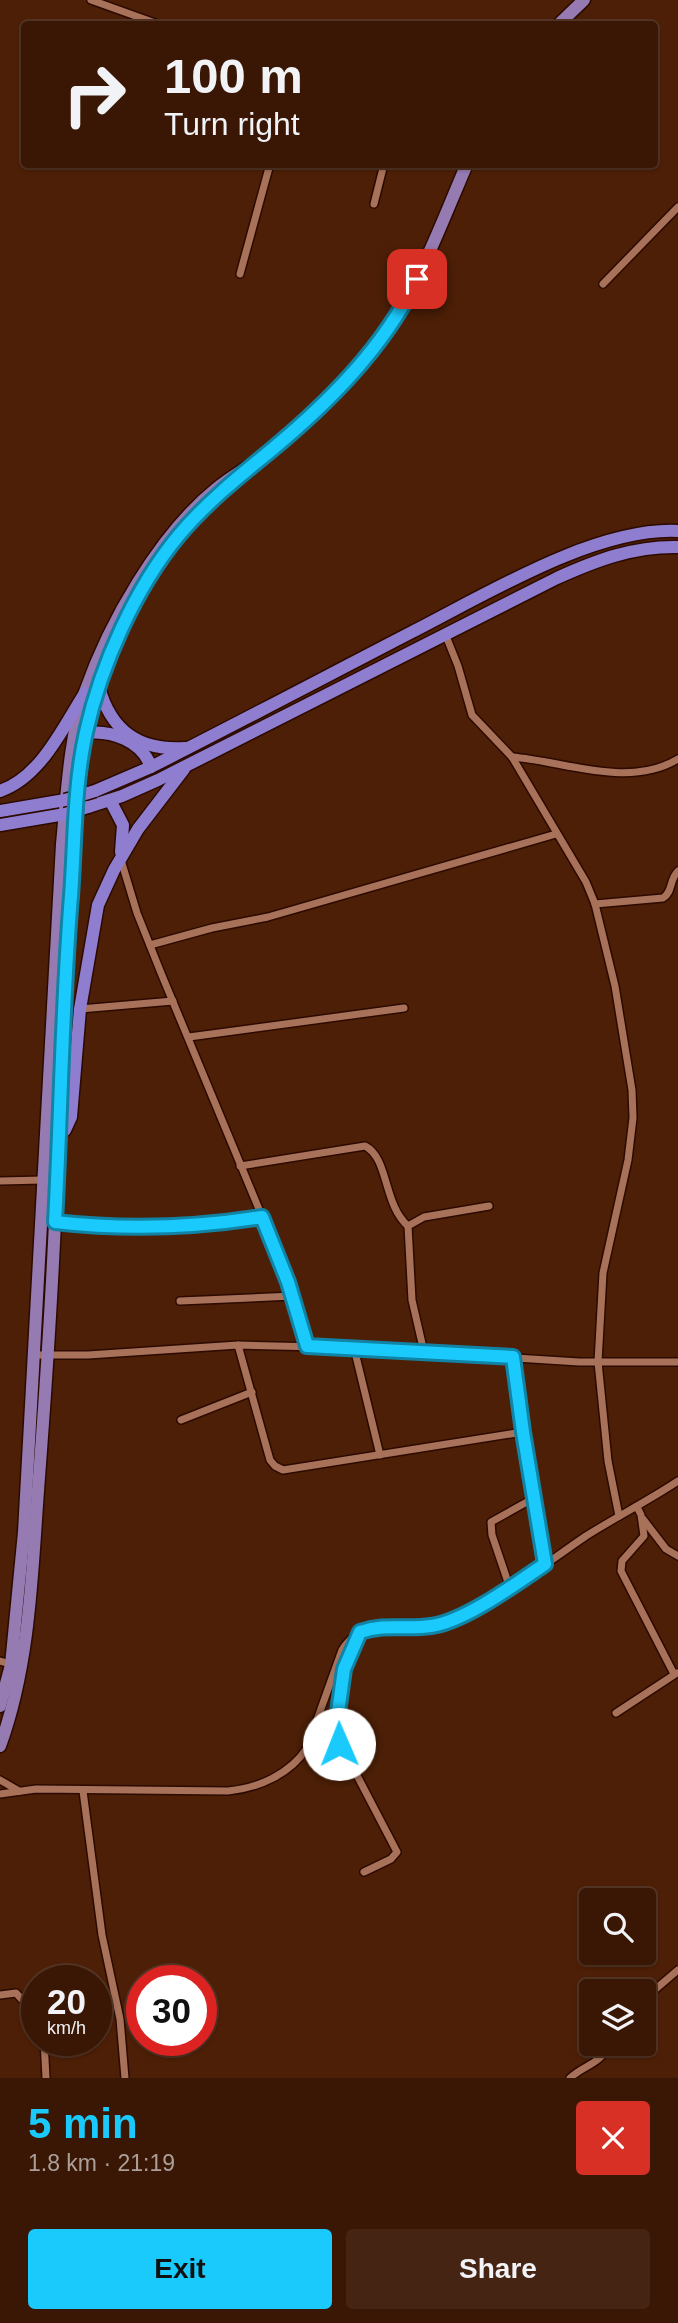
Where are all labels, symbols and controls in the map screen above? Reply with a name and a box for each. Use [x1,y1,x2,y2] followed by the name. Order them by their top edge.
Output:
[49,49,140,140] icon: right
[164,49,303,103] text: 100 m
[164,106,300,142] text: Turn right
[387,249,447,309] pin
[398,260,436,298] icon: arrive
[302,1707,376,1781] position arrow
[579,1888,656,2056] map controls
[579,1888,656,1965] button: search
[126,1965,217,2056] speed limit sign: 30
[579,1979,656,2056] button: layers
[47,1982,86,2021] text: 20
[47,2018,86,2038] text: km/h
[28,2100,138,2147] text: 5 min
[576,2101,650,2175] button: close
[28,2150,175,2176] text: 1.8 km · 21:19
[28,2229,332,2309] button: Exit
[346,2229,650,2309] button: Share

